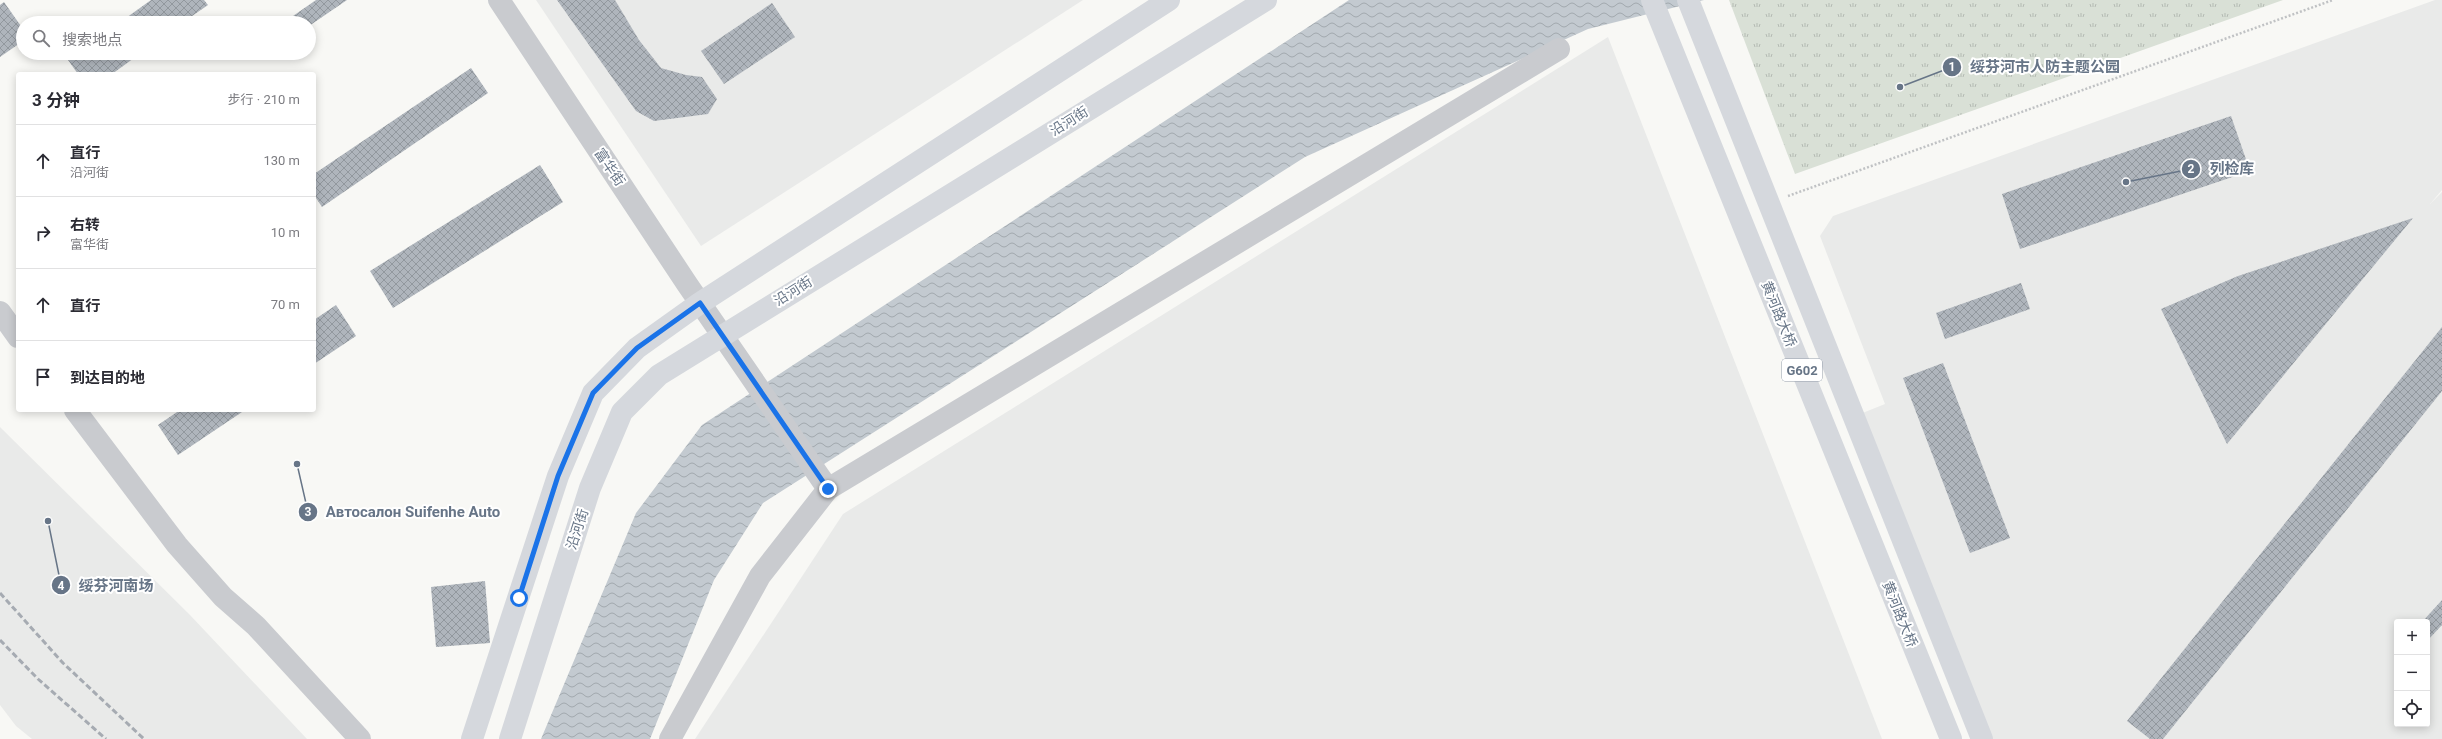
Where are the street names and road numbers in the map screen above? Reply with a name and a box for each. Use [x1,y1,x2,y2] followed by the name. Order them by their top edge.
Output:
[1047,103,1091,139] street label: 沿河街
[592,145,628,189] street label: 富华街
[771,273,815,309] street label: 沿河街
[1758,279,1800,349] street label: 黄河路大桥
[1782,359,1822,381] road number: G602
[563,507,591,551] street label: 沿河街
[1879,579,1921,649] street label: 黄河路大桥

